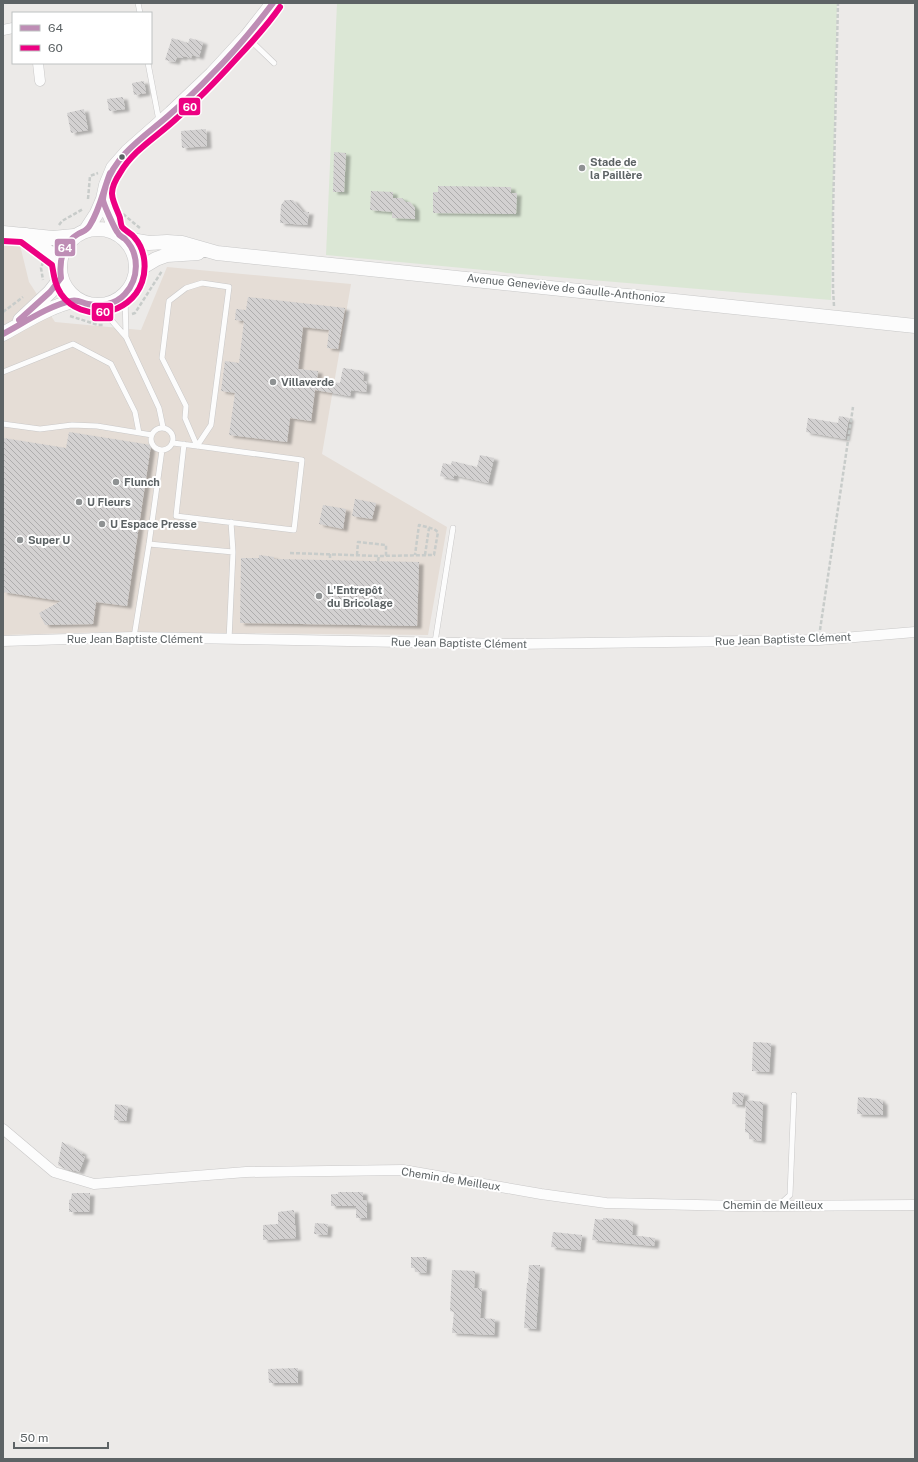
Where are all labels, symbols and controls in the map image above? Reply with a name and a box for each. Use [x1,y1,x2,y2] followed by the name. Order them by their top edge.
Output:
[12,12,152,64] legend
[48,21,63,35] text: 64
[48,41,63,55] text: 60
[178,97,201,116] line badge: 60
[183,101,197,113] text: 60
[117,152,127,162] unlabelled marker
[590,156,642,181] place label: Stade de la Paillère
[577,163,587,173] marker: Stade de la Paillère
[54,238,76,257] line badge: 64
[58,242,72,254] text: 64
[466,272,666,304] street label: Avenue Geneviève de Gaulle-Anthonioz
[91,302,114,322] line badge: 60
[96,306,110,318] text: 60
[281,376,334,388] place label: Villaverde
[268,377,278,387] marker: Villaverde
[124,476,160,488] place label: Flunch
[111,477,121,487] marker: Flunch
[87,496,131,508] place label: U Fleurs
[74,497,84,507] marker: U Fleurs
[110,518,197,530] place label: U Espace Presse
[97,519,107,529] marker: U Espace Presse
[28,534,70,546] place label: Super U
[15,535,25,545] marker: Super U
[327,584,393,609] place label: L'Entrepôt du Bricolage
[314,591,324,601] marker: L'Entrepôt du Bricolage
[715,631,851,647] street label: Rue Jean Baptiste Clément
[67,633,203,645] street label: Rue Jean Baptiste Clément
[391,636,527,650] street label: Rue Jean Baptiste Clément
[400,1165,502,1193] street label: Chemin de Meilleux
[723,1199,823,1211] street label: Chemin de Meilleux
[14,1424,108,1450] scale bar
[20,1431,48,1445] text: 50 m

